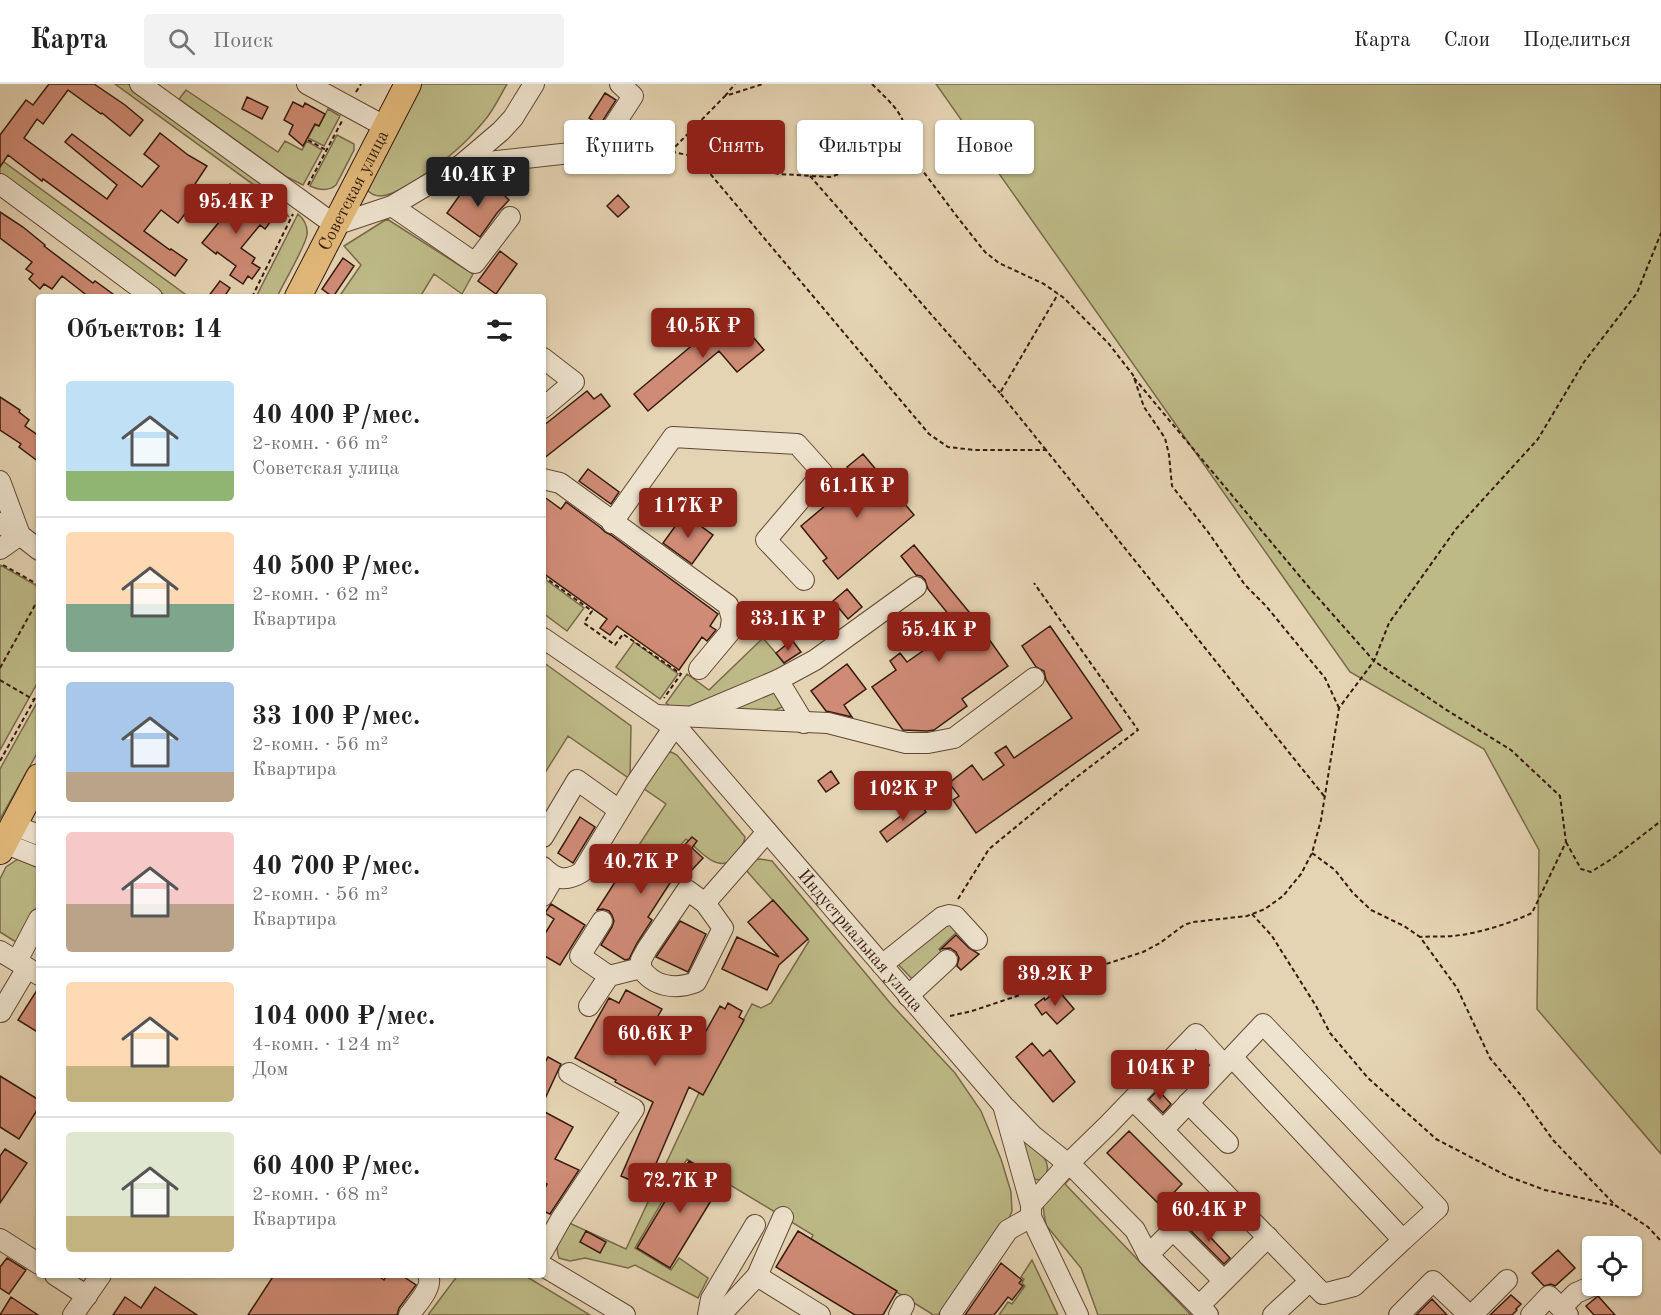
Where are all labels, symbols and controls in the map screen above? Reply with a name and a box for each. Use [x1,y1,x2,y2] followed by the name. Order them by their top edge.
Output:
[144,14,564,68] search box
[165,25,198,58] icon: search
[30,27,108,55] text: Карта
[213,30,274,52] text: Поиск
[1354,30,1411,51] text: Карта
[1444,30,1490,51] text: Слои
[1523,30,1631,51] text: Поделиться
[564,120,675,174] chip: Купить
[687,120,785,174] chip: Снять
[797,120,923,174] chip: Фильтры
[935,120,1034,174] chip: Новое
[315,128,392,254] street label: Советская улица
[423,157,533,208] pin: 40.4K ₽
[440,166,516,186] text: 40.4K ₽
[181,184,291,235] pin: 95.4K ₽
[198,193,274,213] text: 95.4K ₽
[648,308,758,359] pin: 40.5K ₽
[483,314,516,347] icon: filters
[66,317,222,343] text: Объектов: 14
[665,317,741,337] text: 40.5K ₽
[252,403,420,429] text: 40 400 ₽/мес.
[114,405,186,477] icon: home
[252,434,388,454] text: 2-комн. · 66 m²
[252,459,399,479] text: Советская улица
[802,468,912,519] pin: 61.1K ₽
[819,477,895,497] text: 61.1K ₽
[639,488,737,539] pin: 117K ₽
[653,497,723,517] text: 117K ₽
[252,554,420,580] text: 40 500 ₽/мес.
[114,556,186,628] icon: home
[252,585,388,605] text: 2-комн. · 62 m²
[733,601,843,652] pin: 33.1K ₽
[252,610,337,630] text: Квартира
[750,610,826,630] text: 33.1K ₽
[884,612,994,663] pin: 55.4K ₽
[901,621,977,641] text: 55.4K ₽
[252,704,420,730] text: 33 100 ₽/мес.
[114,706,186,778] icon: home
[252,735,388,755] text: 2-комн. · 56 m²
[252,760,337,780] text: Квартира
[854,771,952,822] pin: 102K ₽
[868,780,938,800] text: 102K ₽
[586,844,696,895] pin: 40.7K ₽
[603,853,679,873] text: 40.7K ₽
[252,854,420,880] text: 40 700 ₽/мес.
[114,856,186,928] icon: home
[794,866,926,1015] street label: Индустриальная улица
[252,885,388,905] text: 2-комн. · 56 m²
[252,910,337,930] text: Квартира
[1000,956,1110,1007] pin: 39.2K ₽
[1017,965,1093,985] text: 39.2K ₽
[252,1004,435,1030] text: 104 000 ₽/мес.
[114,1006,186,1078] icon: home
[600,1016,710,1067] pin: 60.6K ₽
[617,1025,693,1045] text: 60.6K ₽
[252,1035,400,1055] text: 4-комн. · 124 m²
[1111,1050,1209,1101] pin: 104K ₽
[1125,1059,1195,1079] text: 104K ₽
[252,1060,288,1080] text: Дом
[252,1154,420,1180] text: 60 400 ₽/мес.
[114,1156,186,1228] icon: home
[625,1163,735,1214] pin: 72.7K ₽
[642,1172,718,1192] text: 72.7K ₽
[252,1185,388,1205] text: 2-комн. · 68 m²
[1154,1192,1264,1243] pin: 60.4K ₽
[1171,1201,1247,1221] text: 60.4K ₽
[252,1210,337,1230] text: Квартира
[1582,1236,1642,1296] map controls
[1582,1236,1642,1296] button: locate

